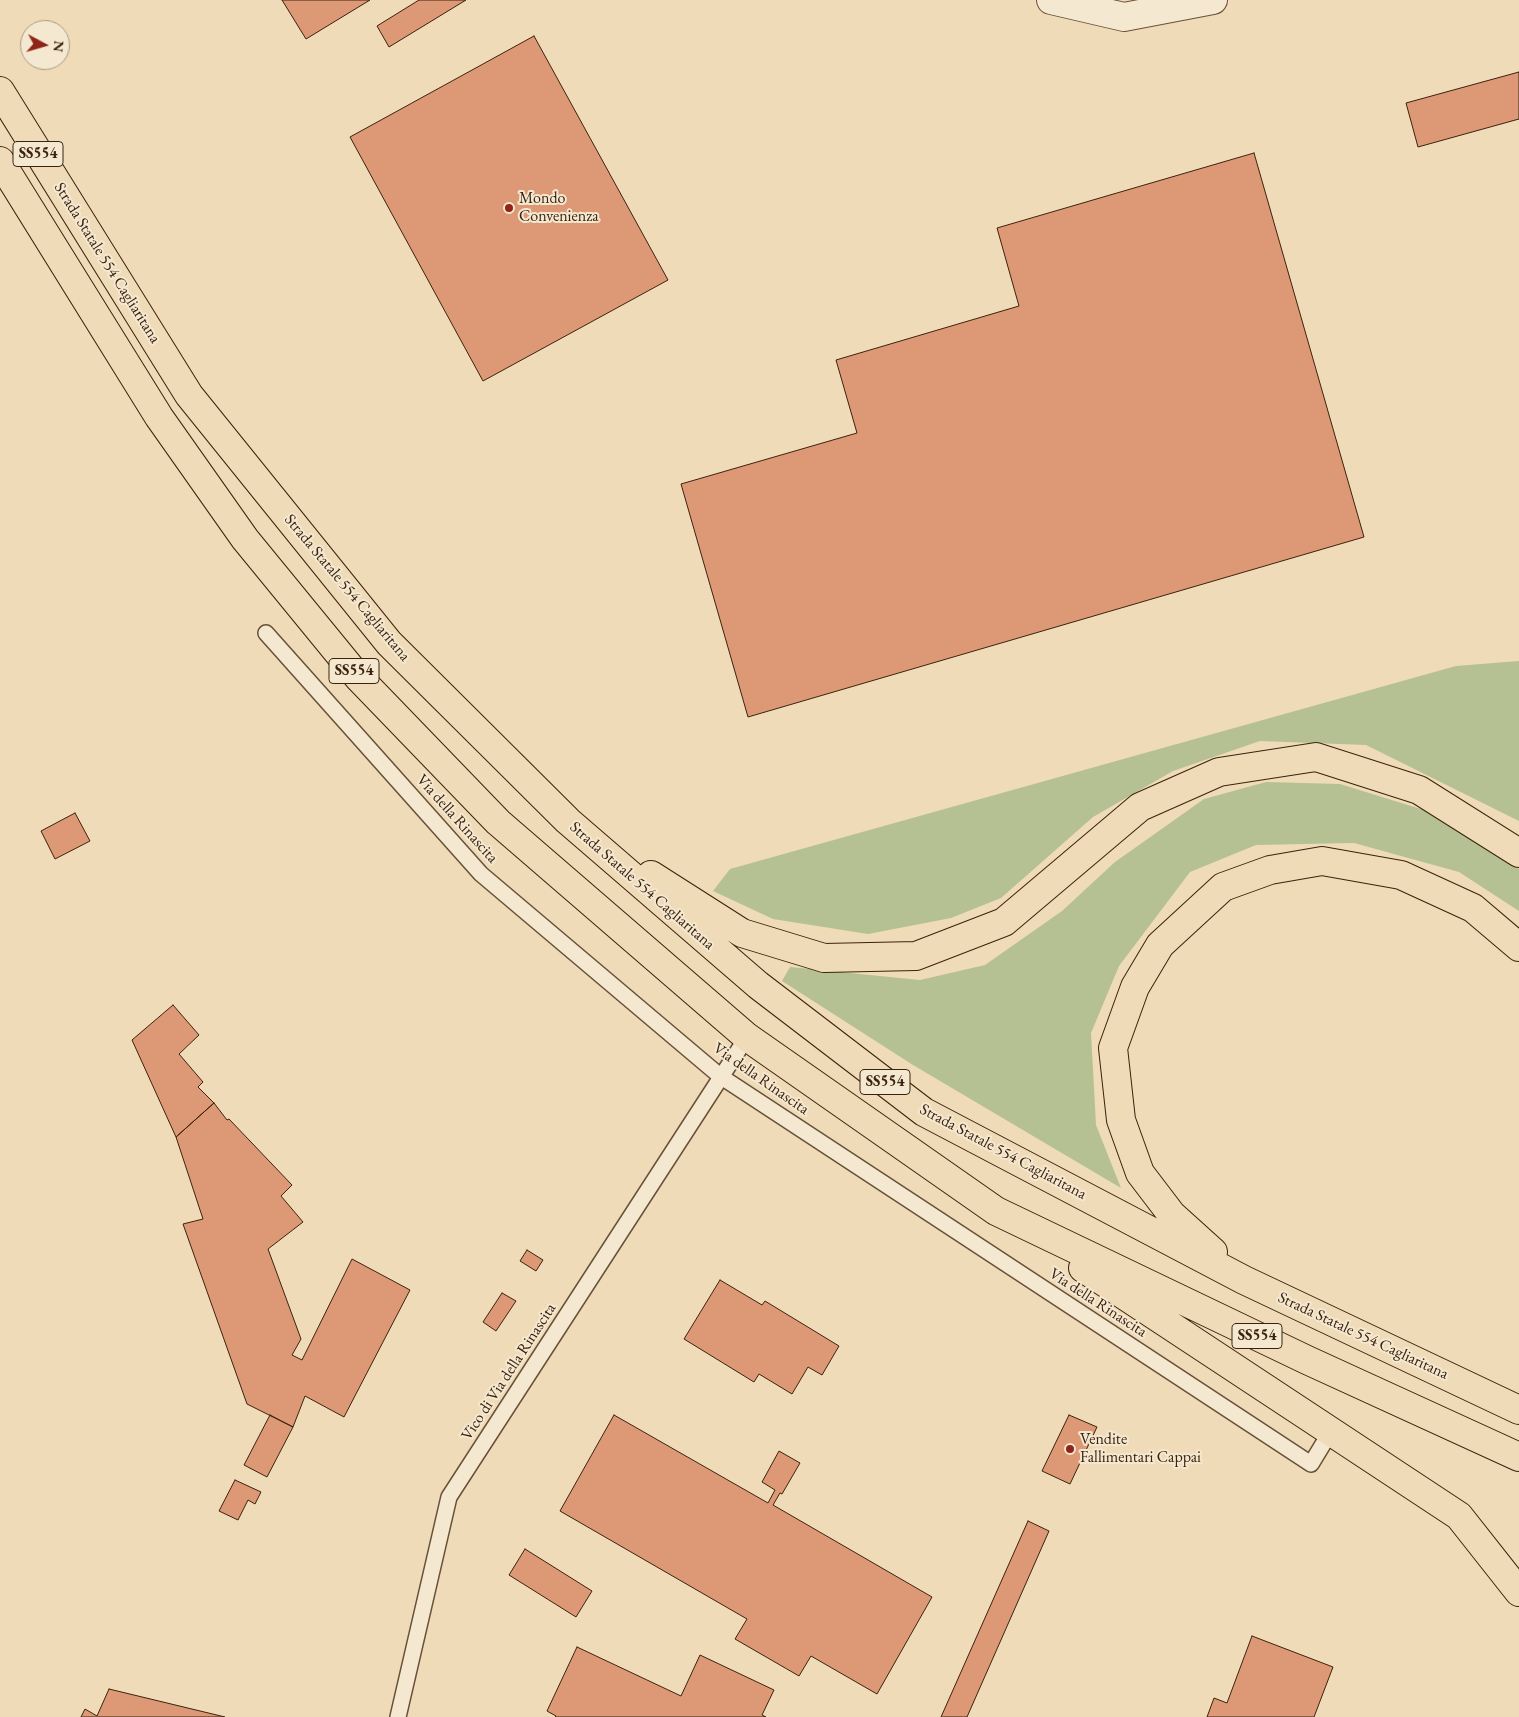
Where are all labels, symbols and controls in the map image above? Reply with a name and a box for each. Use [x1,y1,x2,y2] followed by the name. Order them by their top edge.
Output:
[20,20,70,70] north arrow
[49,40,68,53] text: N
[13,142,63,166] road number: SS554
[50,179,164,347] street label: Strada Statale 554 Cagliaritana
[519,189,599,227] place label: Mondo Convenienza
[503,202,515,214] marker: Mondo Convenienza
[280,511,414,665] street label: Strada Statale 554 Cagliaritana
[329,658,379,684] road number: SS554
[412,771,502,867] street label: Via della Rinascita
[566,818,718,954] street label: Strada Statale 554 Cagliaritana
[709,1039,813,1119] street label: Via della Rinascita
[860,1070,910,1094] road number: SS554
[916,1100,1090,1204] street label: Strada Statale 554 Cagliaritana
[1046,1264,1150,1342] street label: Via della Rinascita
[1275,1288,1451,1384] street label: Strada Statale 554 Cagliaritana
[457,1300,561,1444] street label: Vico di Via della Rinascita
[1232,1324,1282,1348] road number: SS554
[1080,1430,1201,1468] place label: Vendite Fallimentari Cappai
[1064,1443,1076,1455] marker: Vendite Fallimentari Cappai

